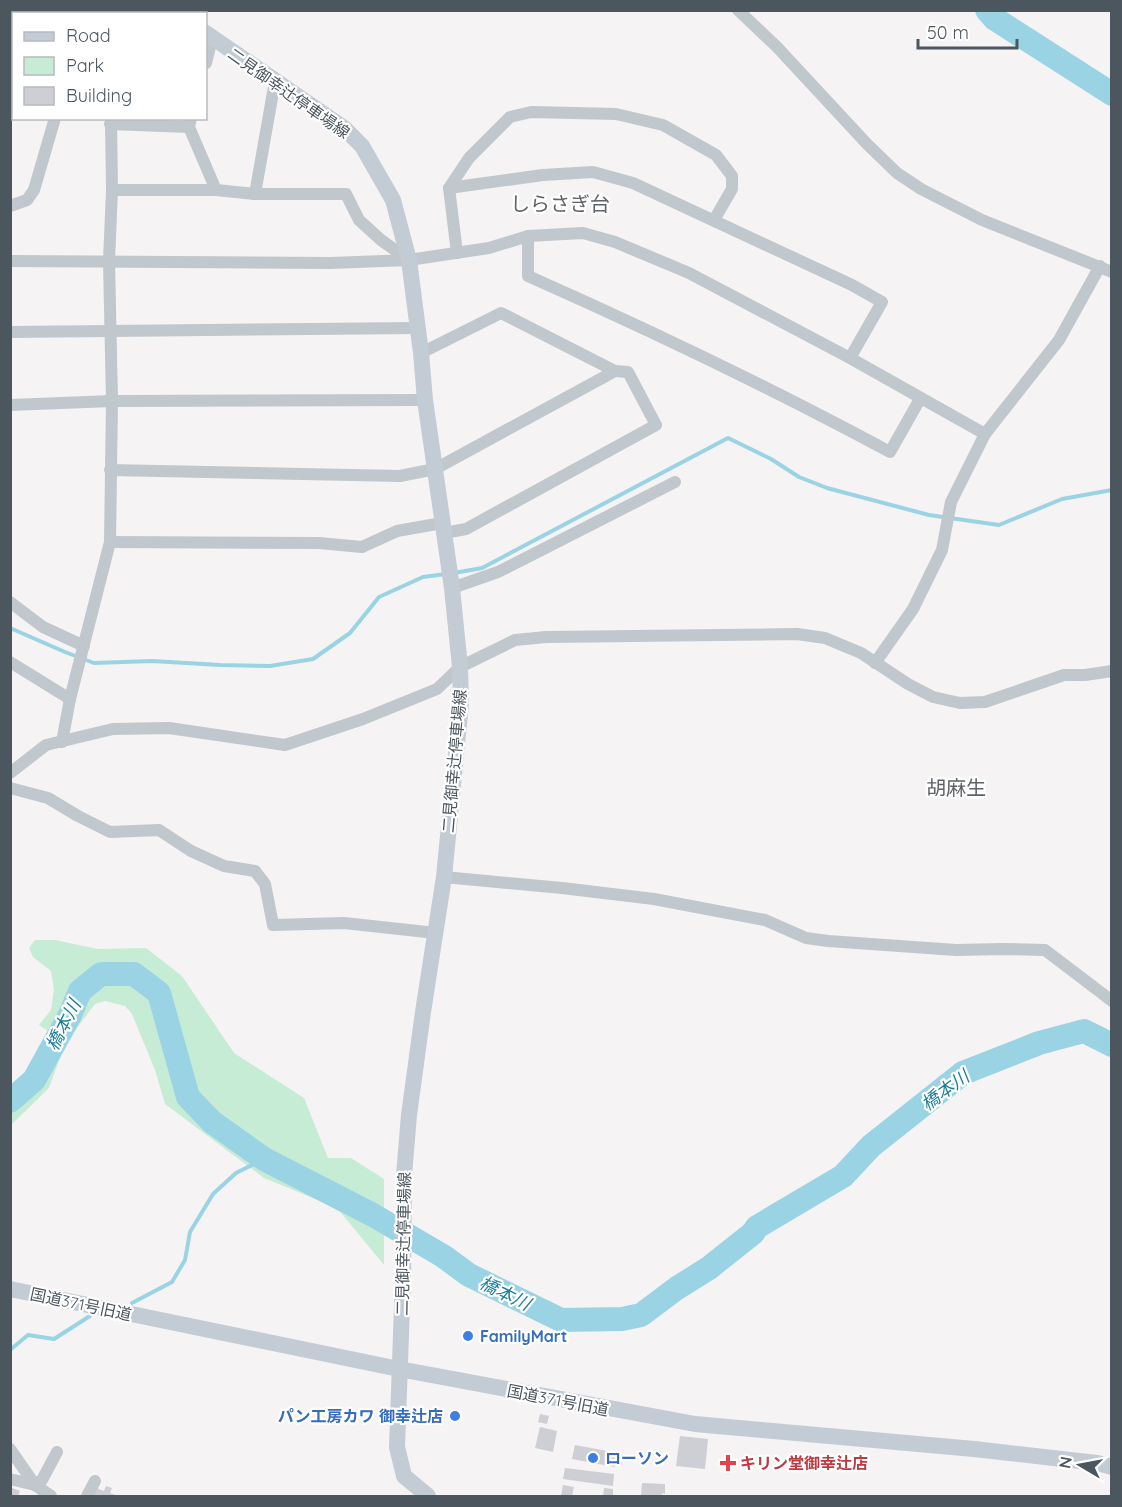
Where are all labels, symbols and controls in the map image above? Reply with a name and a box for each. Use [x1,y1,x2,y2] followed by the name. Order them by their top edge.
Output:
[12,12,207,120] legend
[918,12,1017,50] scale bar
[927,21,969,44] text: 50 m
[66,24,111,47] text: Road
[224,44,354,142] street label: 二見御幸辻停車場線
[66,54,104,77] text: Park
[66,84,132,107] text: Building
[510,191,610,216] district label: しらさぎ台
[438,688,470,834] street label: 二見御幸辻停車場線
[926,775,986,800] district label: 胡麻生
[40,994,86,1054] water label: 橋本川
[916,1064,975,1115] water label: 橋本川
[392,1172,414,1316] street label: 二見御幸辻停車場線
[476,1271,536,1316] water label: 橋本川
[28,1283,134,1325] street label: 国道371号旧道
[480,1326,567,1346] place label: FamilyMart
[461,1329,475,1343] marker: FamilyMart
[505,1380,611,1420] street label: 国道371号旧道
[278,1406,443,1426] place label: パン工房カワ 御幸辻店
[448,1409,462,1423] marker: パン工房カワ 御幸辻店
[1050,1435,1110,1495] north arrow
[605,1448,669,1468] place label: ローソン
[586,1451,600,1465] marker: ローソン
[740,1453,868,1473] place label: キリン堂御幸辻店
[1054,1455,1076,1470] text: N
[721,1456,735,1470] marker: キリン堂御幸辻店

